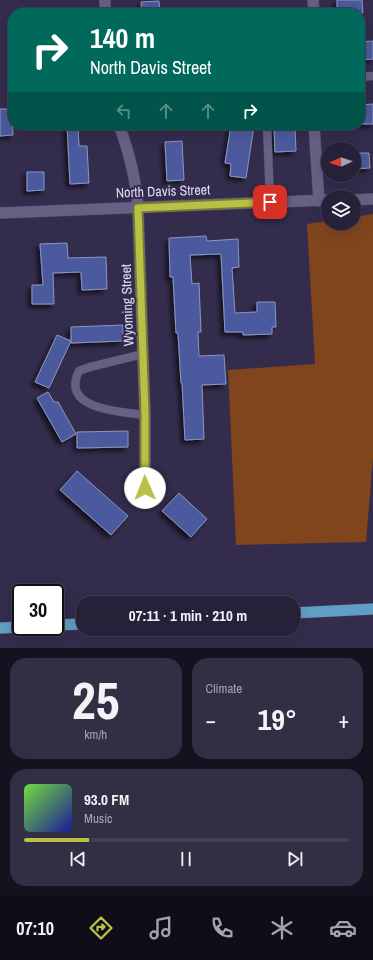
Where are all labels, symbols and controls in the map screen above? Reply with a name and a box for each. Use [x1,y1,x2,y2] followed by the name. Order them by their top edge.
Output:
[90,19,155,57] text: 140 m
[24,24,76,76] icon: right
[90,55,211,80] text: North Davis Street
[113,100,135,122] icon: left
[155,100,177,122] icon: ahead
[197,100,219,122] icon: ahead
[239,100,261,122] icon: right
[321,142,361,182] north arrow
[321,142,361,230] map controls
[115,180,211,202] street label: North Davis Street
[253,185,287,219] pin
[321,190,361,230] button: layers
[259,191,281,213] icon: arrive
[117,264,137,346] street label: Wyoming Street
[124,467,166,509] position arrow
[12,584,64,636] speed limit sign: 30
[129,605,247,626] text: 07:11 · 1 min · 210 m
[72,665,119,735] text: 25
[206,680,242,697] text: Climate
[258,699,297,739] text: 19°
[206,705,216,735] text: −
[338,705,349,735] text: +
[84,726,107,743] text: km/h
[84,789,129,810] text: 93.0 FM
[84,810,112,827] text: Music
[67,848,89,870] icon: previous
[175,848,197,870] icon: pause
[284,848,306,870] icon: next
[87,914,115,942] icon: directions
[147,914,175,942] icon: music
[208,914,236,942] icon: phone
[268,914,296,942] icon: climate
[329,914,357,942] icon: car
[16,916,54,941] text: 07:10

